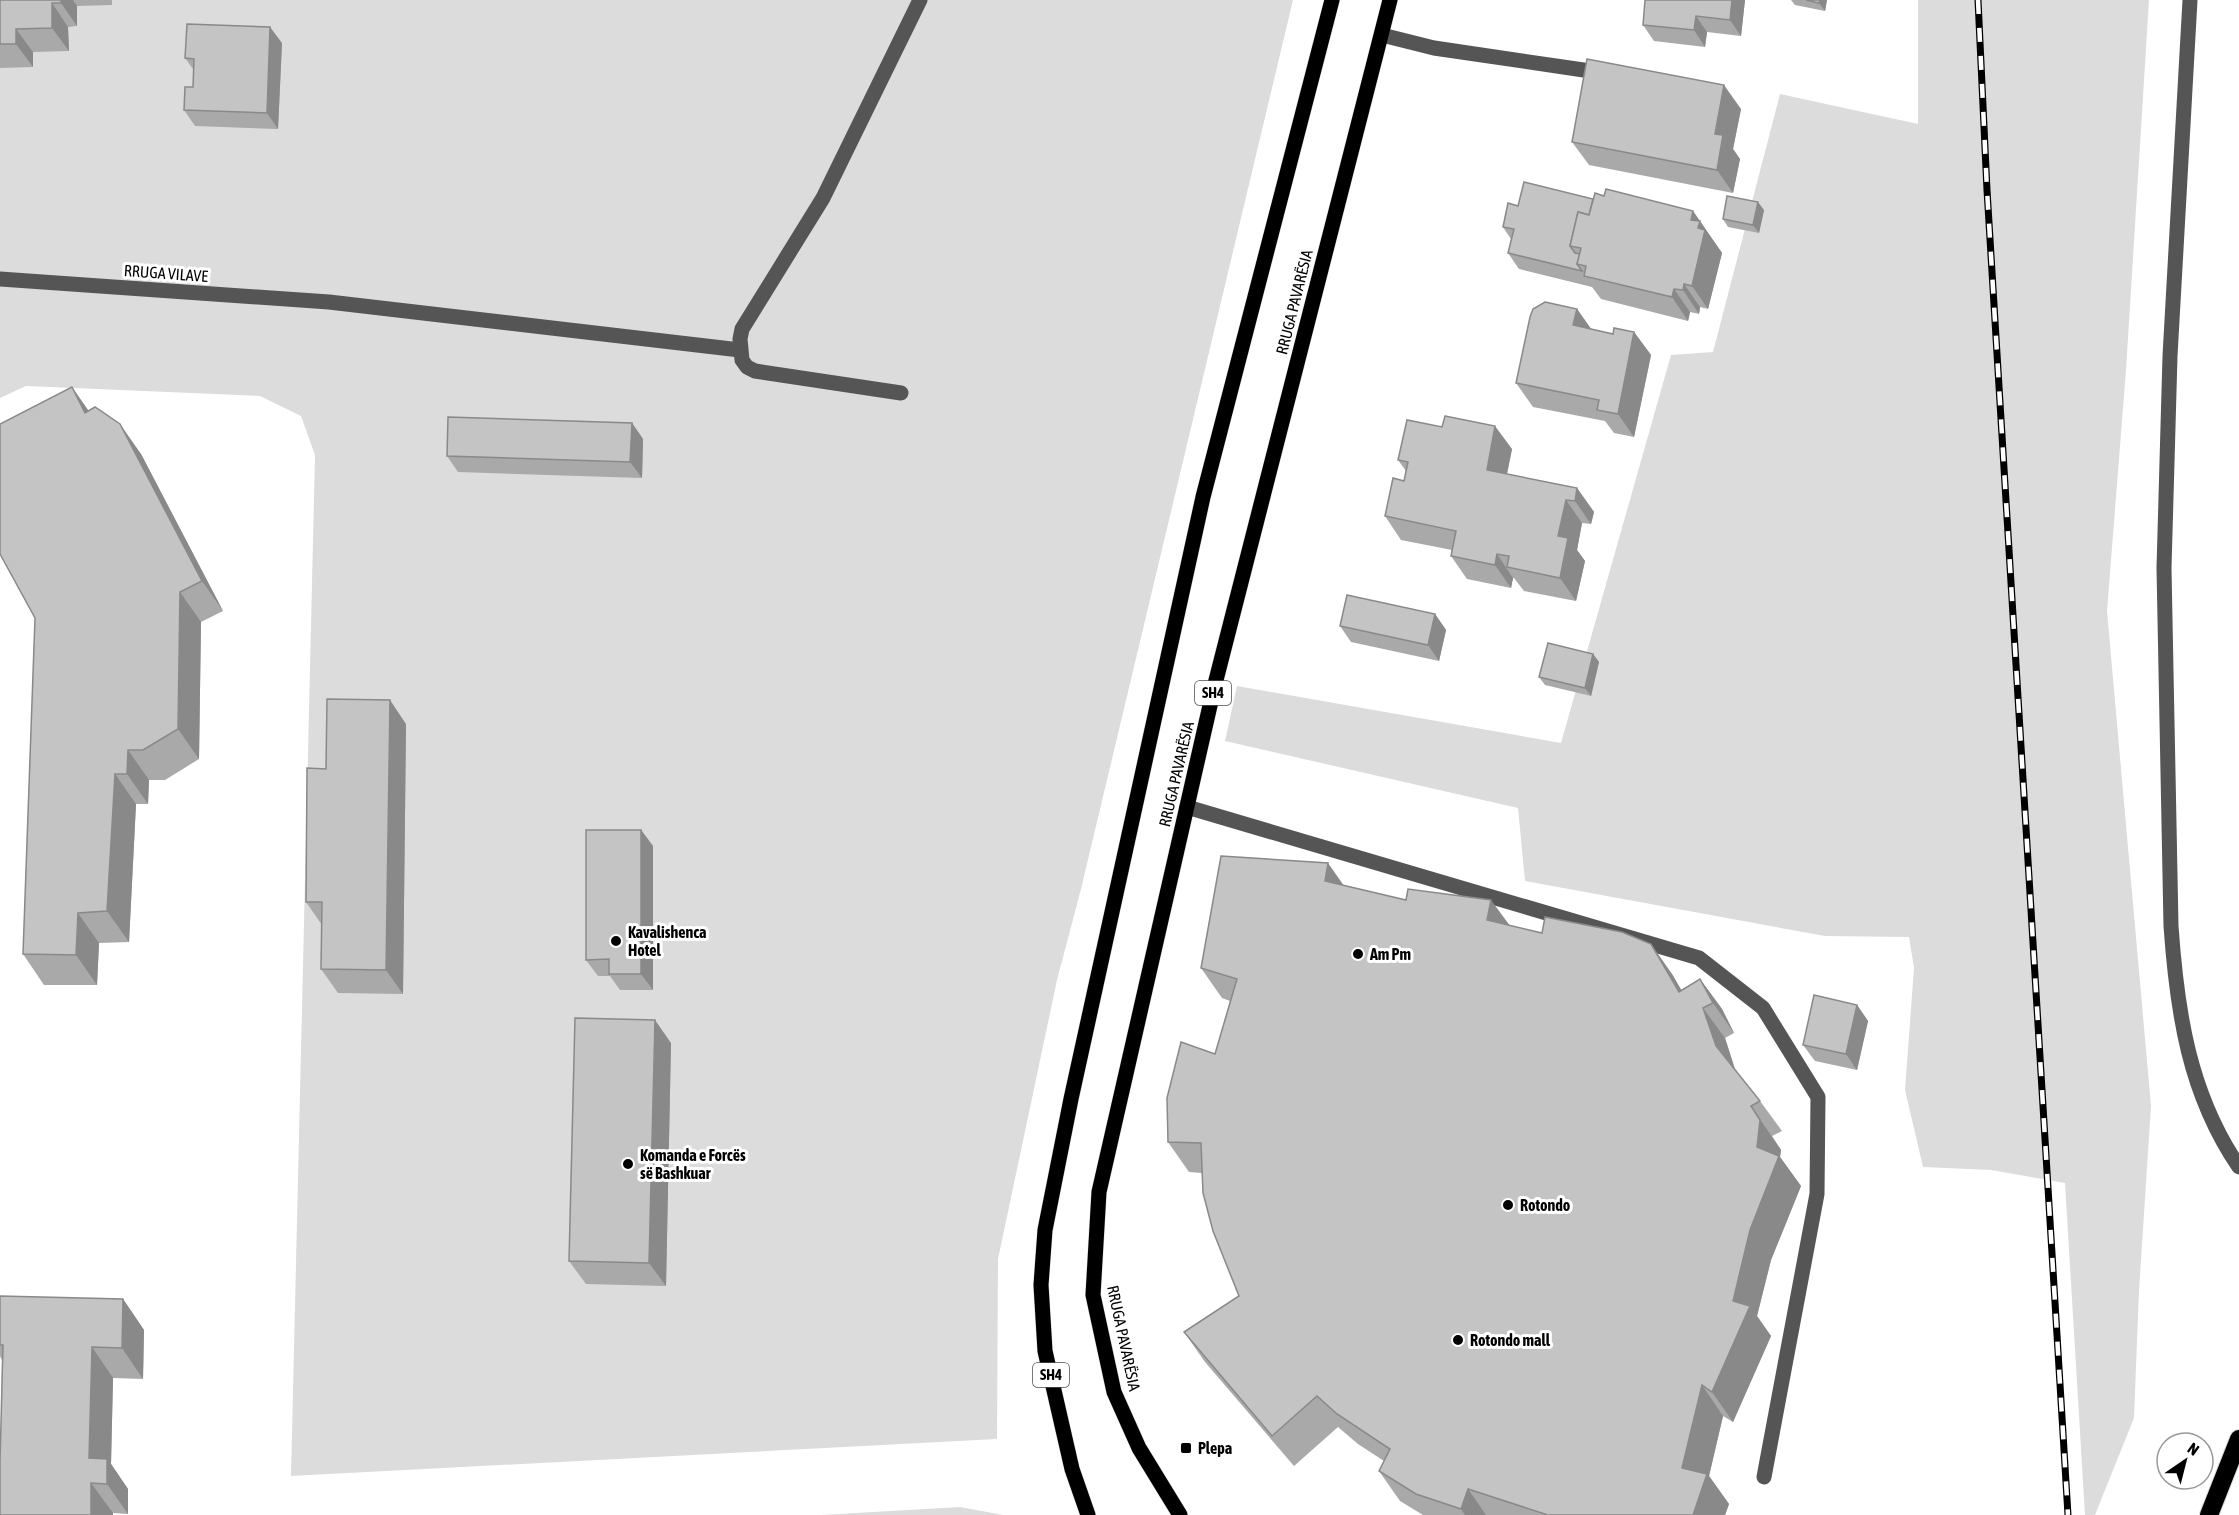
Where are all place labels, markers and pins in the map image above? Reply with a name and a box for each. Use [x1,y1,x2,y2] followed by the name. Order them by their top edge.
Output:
[628,923,707,959] place label: Kavalishenca Hotel
[609,934,623,948] marker: Kavalishenca Hotel
[1369,945,1411,963] place label: Am Pm
[1351,947,1365,961] marker: Am Pm
[640,1146,746,1182] place label: Komanda e Forcës së Bashkuar
[621,1157,635,1171] marker: Komanda e Forcës së Bashkuar
[1520,1196,1571,1214] place label: Rotondo
[1501,1198,1515,1212] marker: Rotondo
[1470,1331,1551,1349] place label: Rotondo mall
[1451,1333,1465,1347] marker: Rotondo mall
[1198,1439,1232,1457] place label: Plepa
[1179,1441,1193,1455] marker: Plepa

